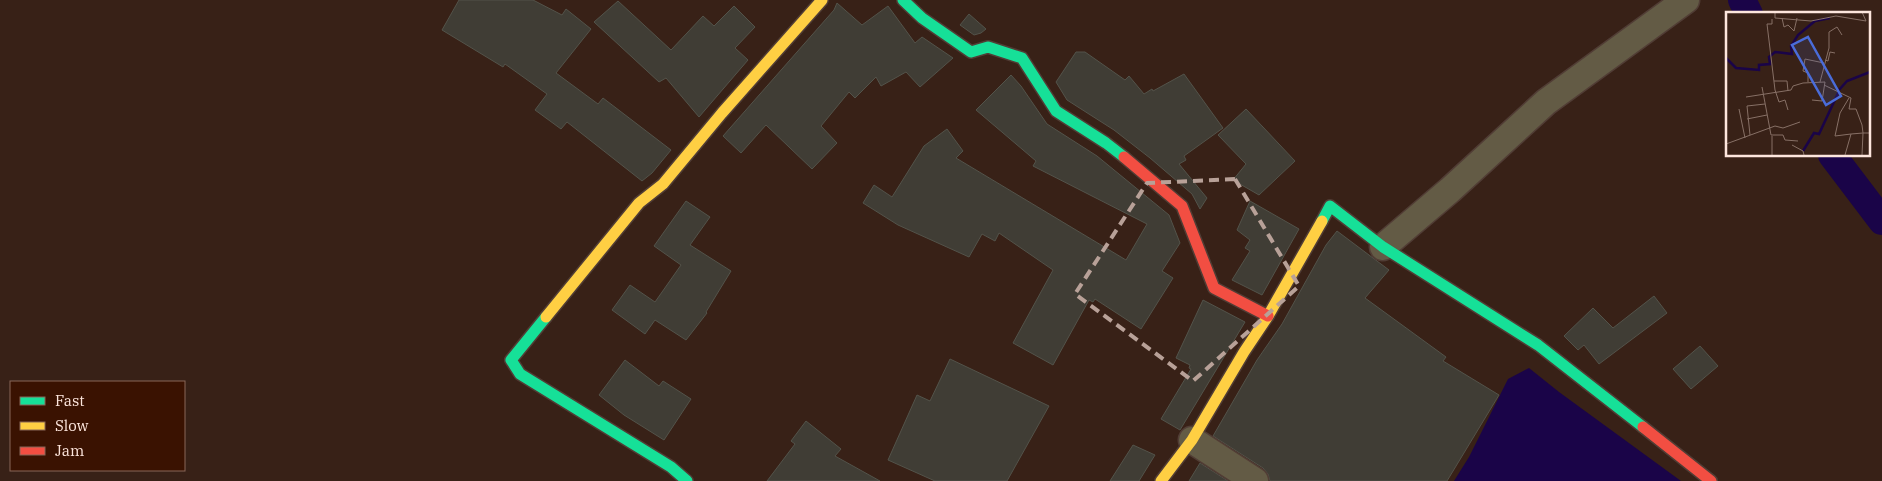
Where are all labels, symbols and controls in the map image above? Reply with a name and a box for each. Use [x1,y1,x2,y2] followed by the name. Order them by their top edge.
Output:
[1726,12,1870,156] inset map
[10,381,185,471] legend
[55,391,85,410] text: Fast
[55,416,89,435] text: Slow
[55,441,84,460] text: Jam

